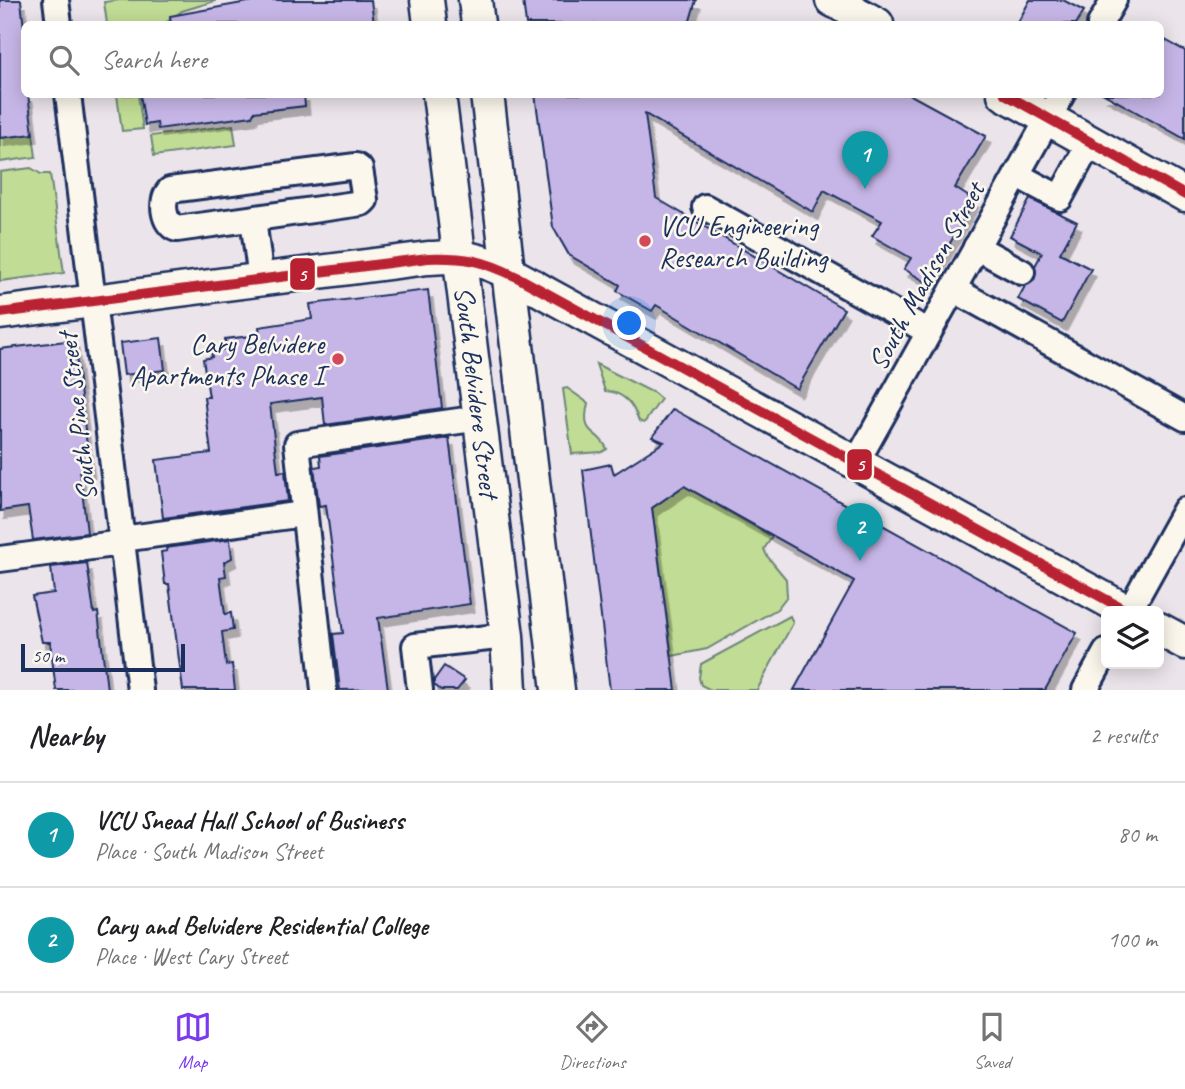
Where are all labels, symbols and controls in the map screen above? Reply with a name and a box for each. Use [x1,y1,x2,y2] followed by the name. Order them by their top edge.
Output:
[21,21,1164,98] search box
[45,41,83,79] icon: search
[101,43,207,76] text: Search here
[842,131,888,189] pin: 1
[860,174,993,376] street label: South Madison Street
[659,208,829,275] place label: VCU Engineering Research Building
[637,233,653,249] marker: VCU Engineering Research Building
[289,257,316,291] line badge: 5
[298,263,308,287] text: 5
[447,284,508,503] street label: South Belvidere Street
[612,306,646,340] your location
[130,326,330,393] place label: Cary Belvidere Apartments Phase I
[49,327,105,503] street label: South Pine Street
[330,351,346,367] marker: Cary Belvidere Apartments Phase I
[846,448,873,481] line badge: 5
[856,453,866,477] text: 5
[837,503,883,561] pin: 2
[1101,606,1164,669] map controls
[1101,606,1164,669] button: layers
[21,641,186,673] scale bar
[32,644,64,668] text: 50 m
[28,717,104,755] text: Nearby
[1090,721,1157,750] text: 2 results
[95,804,404,837] text: VCU Snead Hall School of Business
[46,820,56,849] text: 1
[1118,820,1157,849] text: 80 m
[95,837,323,866] text: Place · South Madison Street
[95,909,428,942] text: Cary and Belvidere Residential College
[46,925,56,954] text: 2
[1108,925,1157,954] text: 100 m
[95,942,287,971] text: Place · West Cary Street
[174,1008,212,1074] tab: Map
[559,1008,626,1074] tab: Directions
[973,1008,1011,1074] tab: Saved

